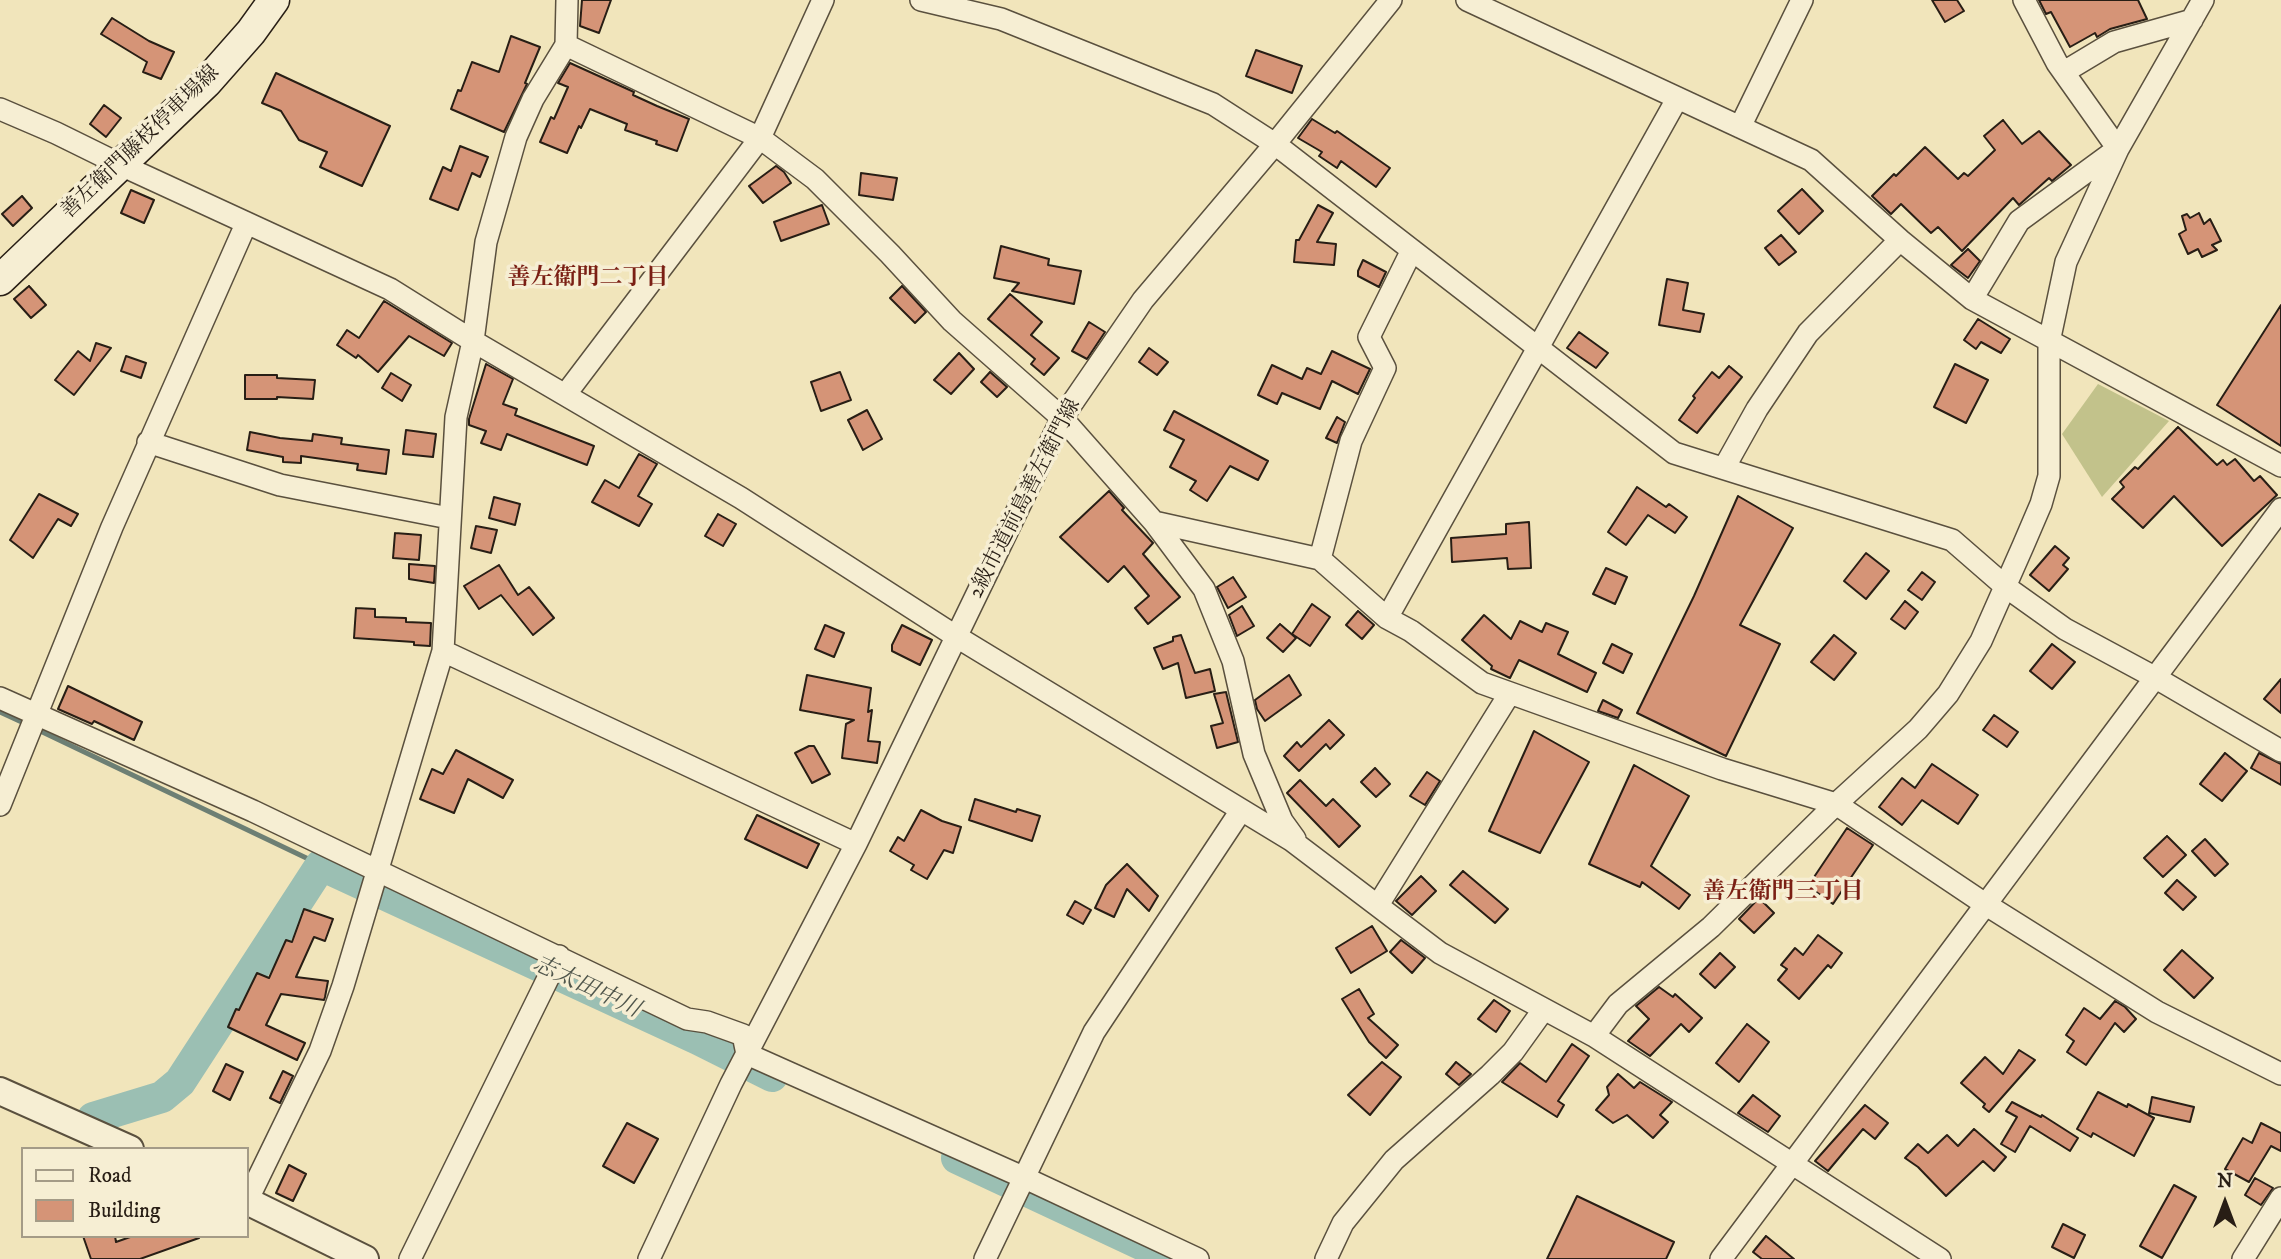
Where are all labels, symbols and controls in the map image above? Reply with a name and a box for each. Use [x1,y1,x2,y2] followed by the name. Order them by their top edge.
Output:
[57,61,225,225] street label: 善左衛門藤枝停車場線
[508,265,668,293] district label: 善左衛門二丁目
[965,395,1087,603] street label: 2級市道前島善左衛門線
[1703,879,1863,907] district label: 善左衛門三丁目
[528,951,644,1025] water label: 志太田中川
[21,1147,248,1238] legend
[88,1163,132,1189] text: Road
[2190,1168,2260,1238] north arrow
[2217,1170,2233,1193] text: N
[88,1198,160,1224] text: Building

